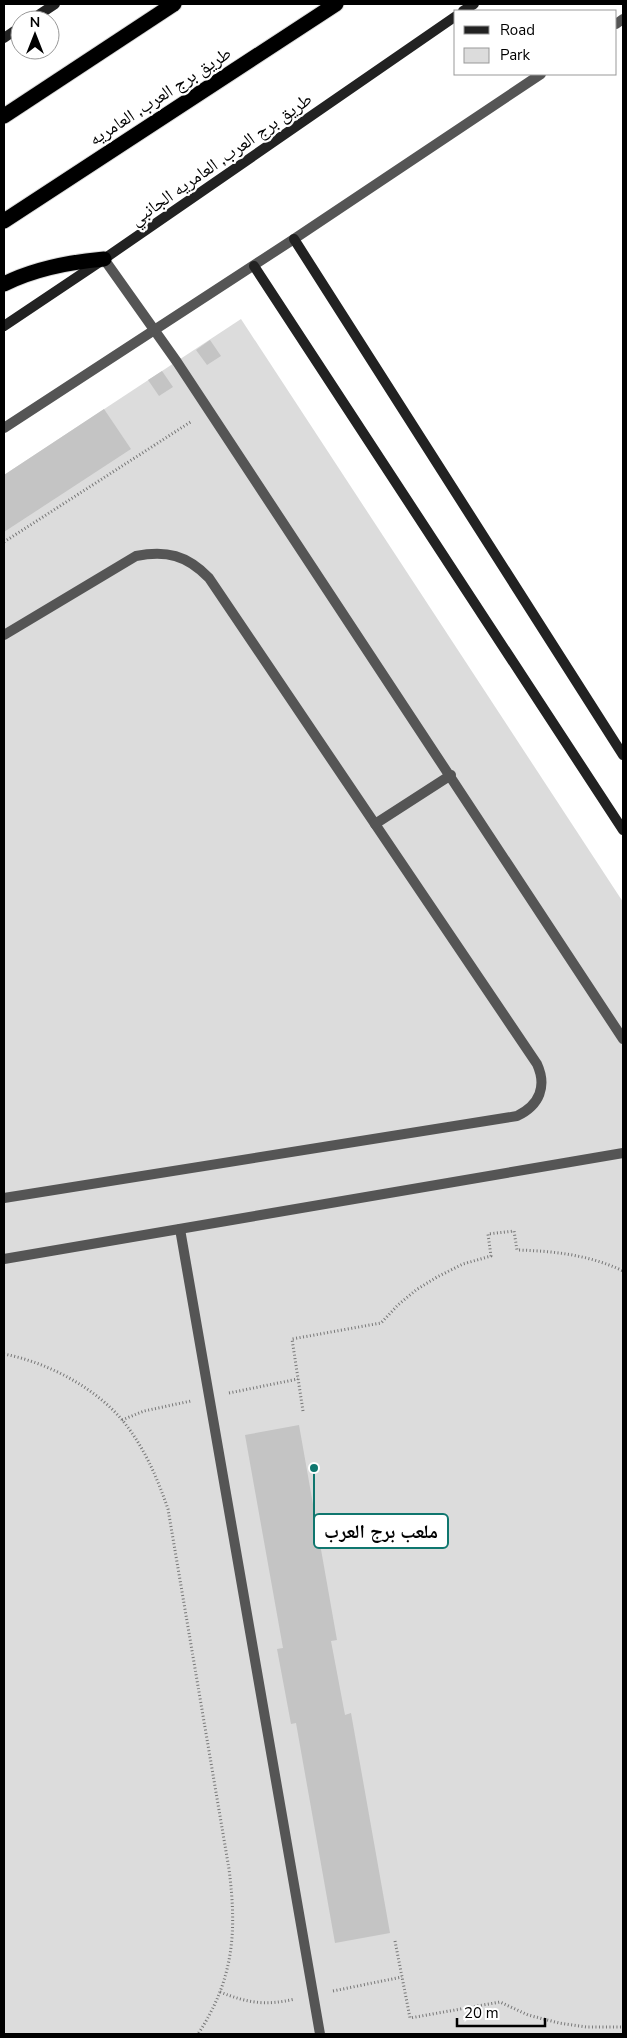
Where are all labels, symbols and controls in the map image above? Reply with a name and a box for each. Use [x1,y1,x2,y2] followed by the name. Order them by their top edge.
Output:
[10,10,60,60] north arrow
[454,10,617,75] legend
[30,13,40,32] text: N
[500,20,535,40] text: Road
[84,41,236,151] street label: طريق برج العرب, العامريه
[500,45,530,65] text: Park
[125,87,318,233] street label: طريق برج العرب, العامريه الجانبي
[314,1514,448,1548] callout: ملعب برج العرب
[324,1519,438,1545] text: ملعب برج العرب
[457,1996,544,2028] scale bar
[464,2003,499,2023] text: 20 m

